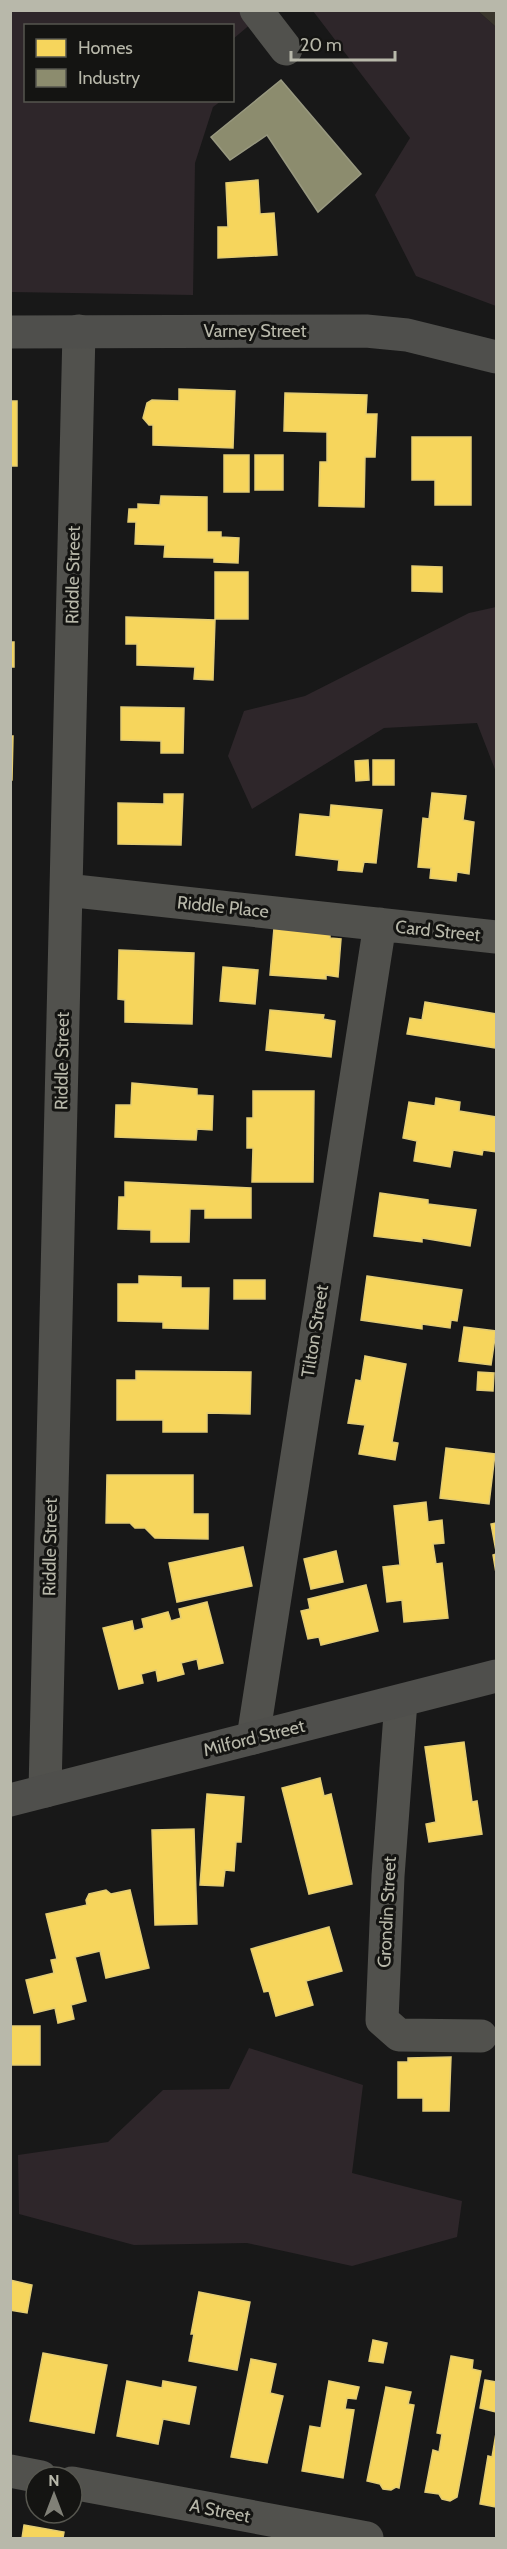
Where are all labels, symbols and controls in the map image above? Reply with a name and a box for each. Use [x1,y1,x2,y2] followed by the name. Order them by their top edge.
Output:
[24,24,234,102] legend
[291,24,394,62] scale bar
[300,34,342,56] text: 20 m
[78,37,133,59] text: Homes
[78,67,140,89] text: Industry
[203,320,307,342] street label: Varney Street
[61,526,85,624] street label: Riddle Street
[176,891,270,923] street label: Riddle Place
[394,916,482,946] street label: Card Street
[50,1012,74,1110] street label: Riddle Street
[297,1283,333,1379] street label: Tilton Street
[38,1498,62,1596] street label: Riddle Street
[201,1715,307,1761] street label: Milford Street
[373,1856,401,1968] street label: Grondin Street
[24,2465,84,2525] north arrow
[48,2471,60,2490] text: N
[188,2494,252,2528] street label: A Street

